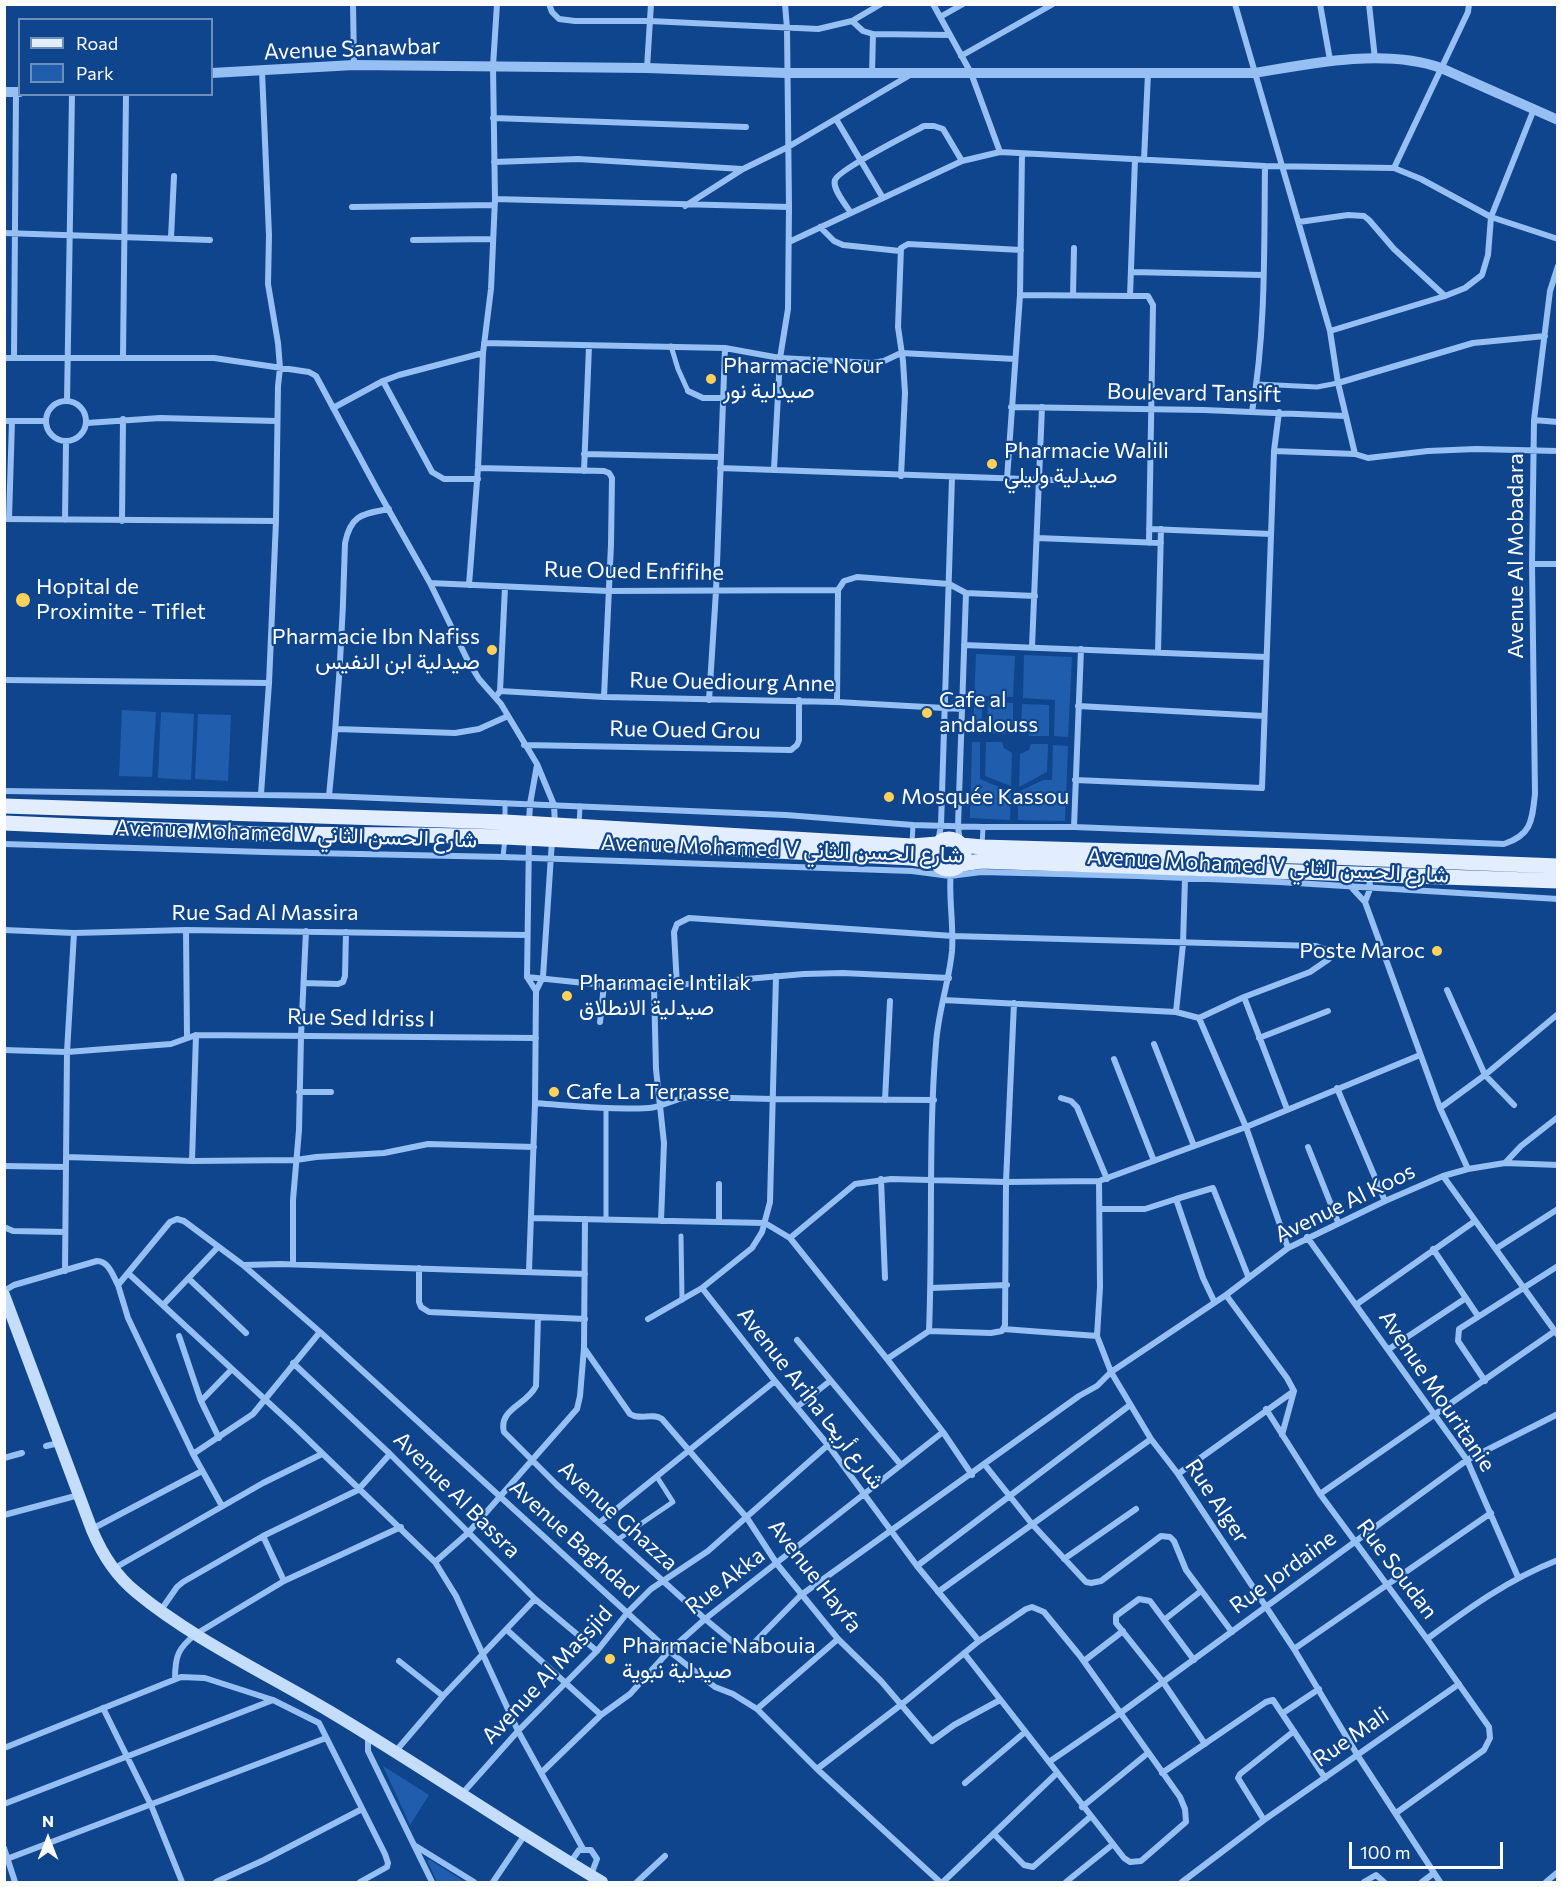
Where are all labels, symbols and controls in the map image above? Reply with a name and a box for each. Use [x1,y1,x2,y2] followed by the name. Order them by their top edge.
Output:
[18,18,213,96] legend
[76,32,118,54] text: Road
[263,33,441,65] street label: Avenue Sanawbar
[76,62,114,84] text: Park
[723,353,884,404] place label: Pharmacie Nour صيدلية نور
[704,372,718,386] marker: Pharmacie Nour صيدلية نور
[1107,378,1281,408] street label: Boulevard Tansift
[1004,438,1169,490] place label: Pharmacie Walili صيدلية وليلي
[1503,453,1529,659] street label: Avenue Al Mobadara
[985,457,999,471] marker: Pharmacie Walili صيدلية وليلي
[544,556,724,586] street label: Rue Oued Enfifihe
[36,574,206,626] place label: Hopital de Proximite - Tiflet
[14,591,32,609] marker: Hopital de Proximite - Tiflet
[272,624,480,676] place label: Pharmacie Ibn Nafiss صيدلية ابن النفيس
[485,643,499,657] marker: Pharmacie Ibn Nafiss صيدلية ابن النفيس
[629,667,835,697] street label: Rue Ouediourg Anne
[939,687,1038,738] place label: Cafe al andalouss
[920,706,934,720] marker: Cafe al andalouss
[609,715,761,745] street label: Rue Oued Grou
[901,784,1069,810] place label: Mosquée Kassou
[882,790,896,804] marker: Mosquée Kassou
[114,814,478,854] street label: Avenue Mohamed V شارع الحسن الثاني
[600,829,964,869] street label: Avenue Mohamed V شارع الحسن الثاني
[1086,843,1450,889] street label: Avenue Mohamed V شارع الحسن الثاني
[171,900,359,926] street label: Rue Sad Al Massira
[1299,938,1425,964] place label: Poste Maroc
[1430,944,1444,958] marker: Poste Maroc
[579,970,751,1022] place label: Pharmacie Intilak صيدلية الانطلاق
[560,989,574,1003] marker: Pharmacie Intilak صيدلية الانطلاق
[287,1004,435,1032] street label: Rue Sed Idriss I
[566,1079,729,1105] place label: Cafe La Terrasse
[547,1085,561,1099] marker: Cafe La Terrasse
[1271,1158,1419,1248] street label: Avenue Al Koos
[732,1302,890,1494] street label: Avenue Ariha شارع أريحا
[1373,1305,1501,1477] street label: Avenue Mouritanie
[388,1426,526,1564] street label: Avenue Al Bassra
[1179,1454,1255,1548] street label: Rue Alger
[553,1456,683,1576] street label: Avenue Ghazza
[504,1474,644,1604] street label: Avenue Baghdad
[763,1514,867,1638] street label: Avenue Hayfa
[1351,1514,1443,1624] street label: Rue Soudan
[1225,1525,1341,1619] street label: Rue Jordaine
[680,1542,770,1620] street label: Rue Akka
[476,1601,618,1749] street label: Avenue Al Massjid
[622,1633,815,1684] place label: Pharmacie Nabouia صيدلية نبوية
[603,1652,617,1666] marker: Pharmacie Nabouia صيدلية نبوية
[1308,1701,1394,1773] street label: Rue Mali
[18,1809,78,1869] north arrow
[42,1811,54,1830] text: N
[1352,1830,1506,1868] scale bar
[1360,1841,1410,1863] text: 100 m

